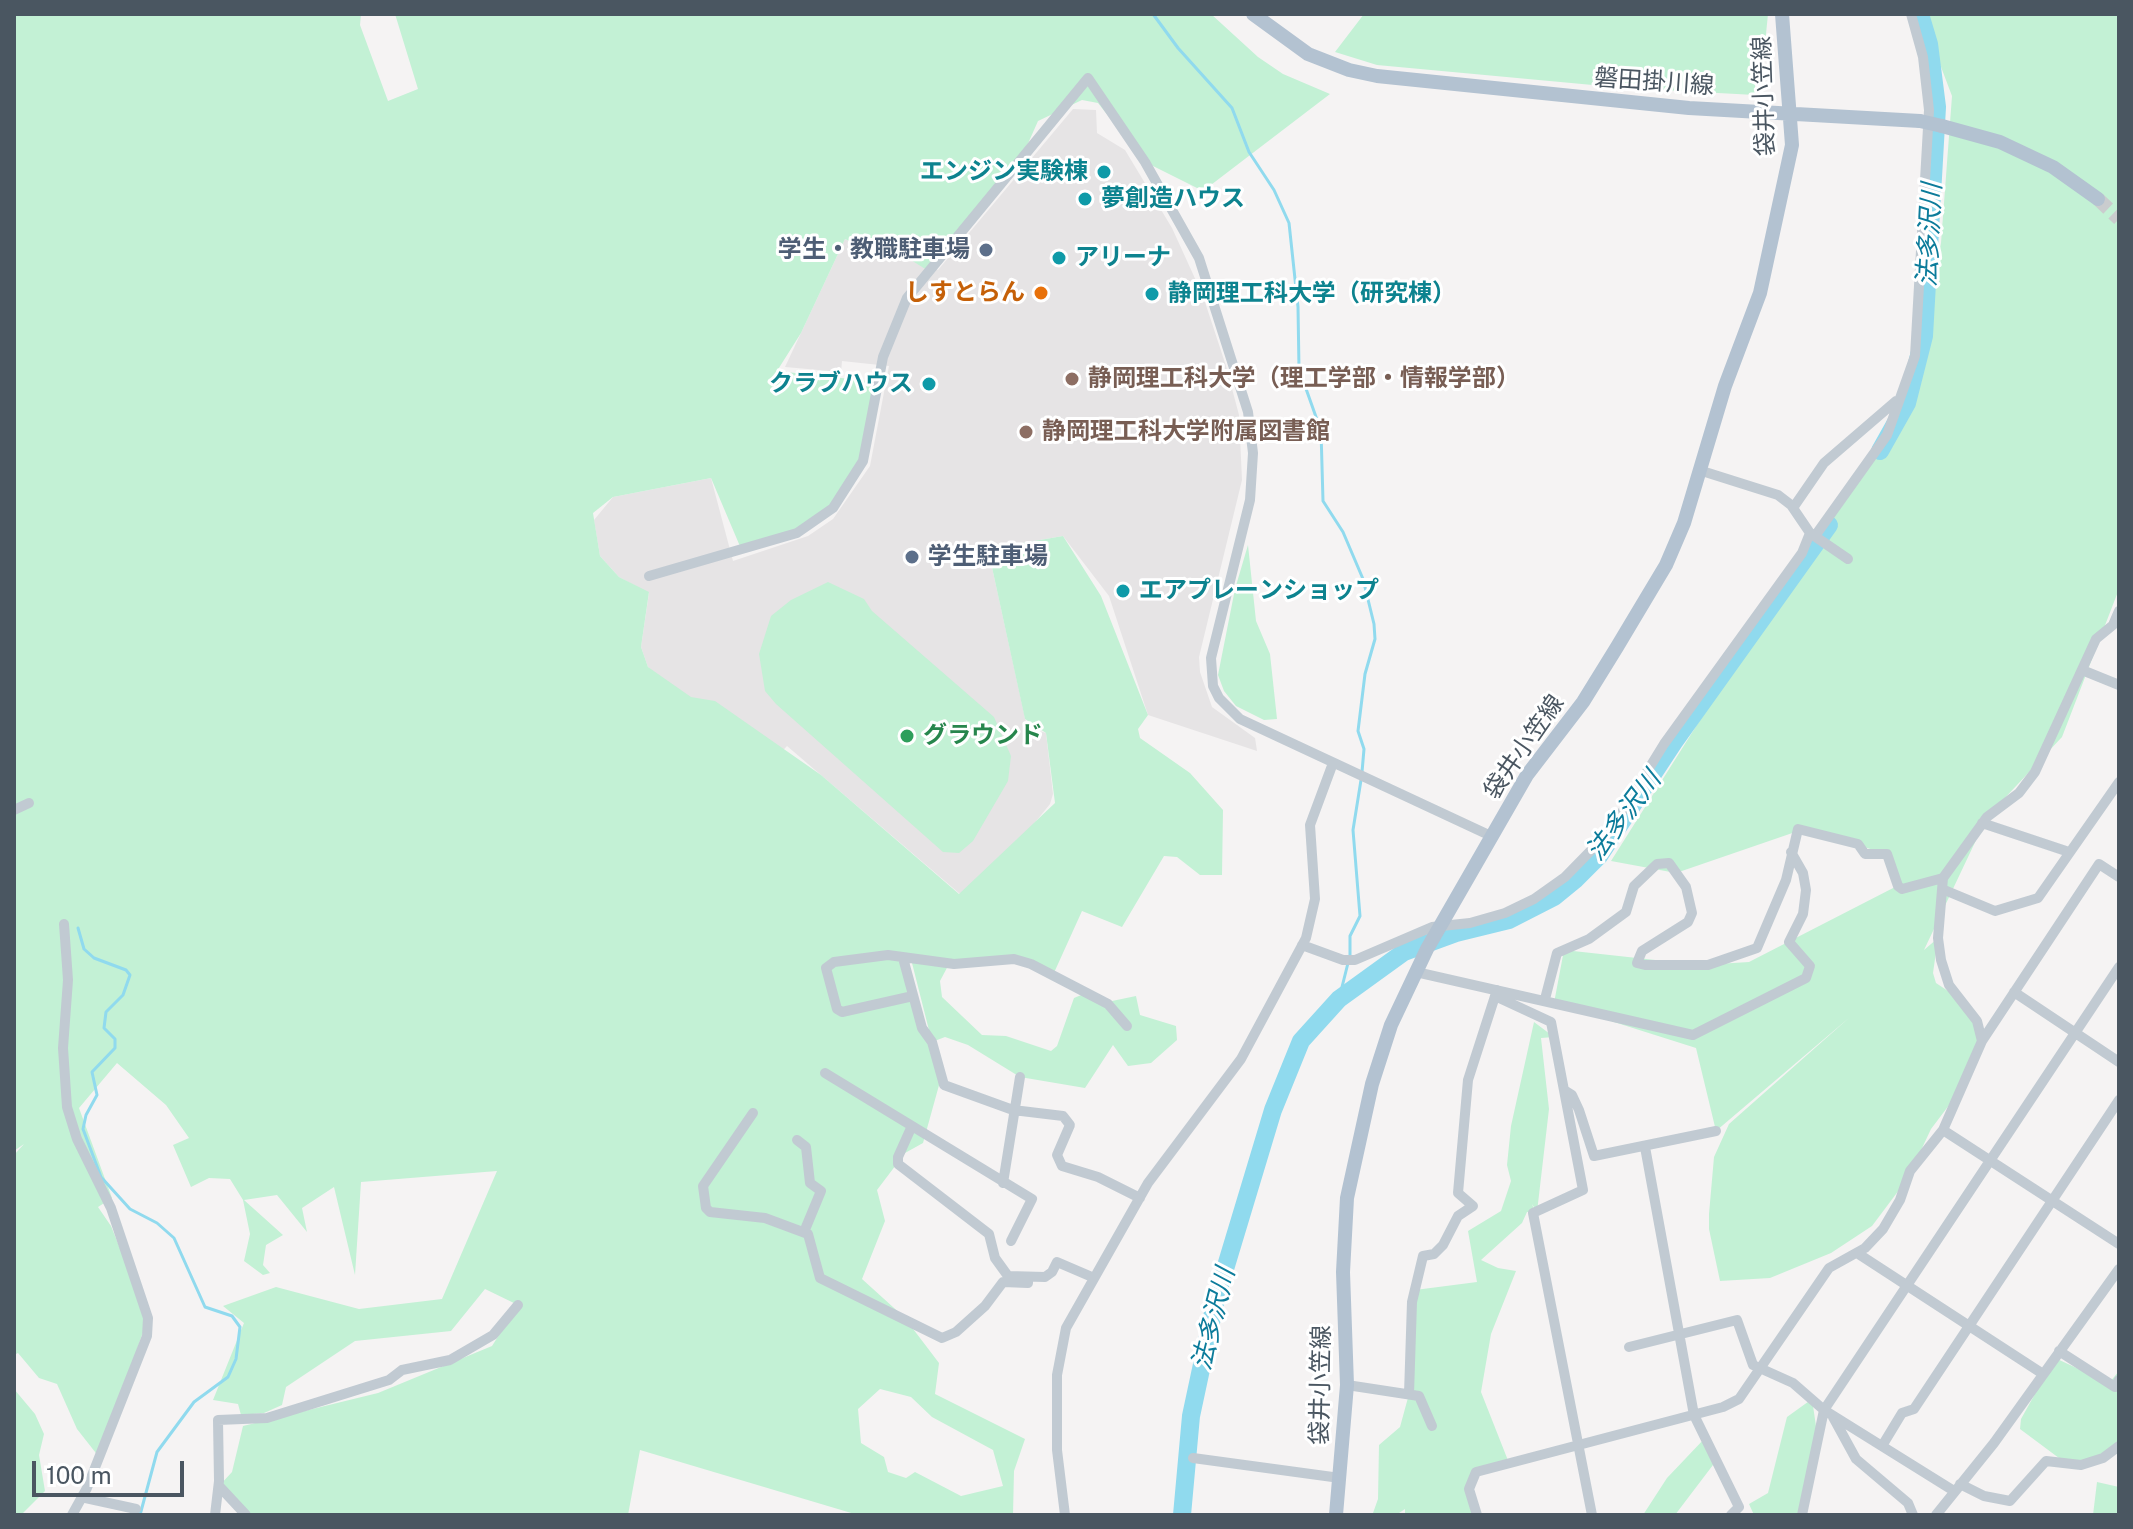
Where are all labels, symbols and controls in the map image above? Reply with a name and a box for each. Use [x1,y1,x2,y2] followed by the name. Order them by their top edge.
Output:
[1748,36,1780,156] street label: 袋井小笠線
[1593,63,1715,101] street label: 磐田掛川線
[920,158,1088,186] place label: エンジン実験棟
[1095,163,1113,181] marker: エンジン実験棟
[1912,182,1948,288] water label: 法多沢川
[1101,185,1245,213] place label: 夢創造ハウス
[1076,190,1094,208] marker: 夢創造ハウス
[778,236,970,264] place label: 学生・教職駐車場
[977,241,995,259] marker: 学生・教職駐車場
[1075,244,1171,272] place label: アリーナ
[1050,249,1068,267] marker: アリーナ
[905,279,1025,307] place label: しすとらん
[1168,280,1456,308] place label: 静岡理工科大学（研究棟）
[1032,284,1050,302] marker: しすとらん
[1143,285,1161,303] marker: 静岡理工科大学（研究棟）
[1088,365,1520,393] place label: 静岡理工科大学（理工学部・情報学部）
[769,370,913,398] place label: クラブハウス
[1063,370,1081,388] marker: 静岡理工科大学（理工学部・情報学部）
[920,375,938,393] marker: クラブハウス
[1042,418,1330,446] place label: 静岡理工科大学附属図書館
[1017,423,1035,441] marker: 静岡理工科大学附属図書館
[928,543,1048,571] place label: 学生駐車場
[903,548,921,566] marker: 学生駐車場
[1139,577,1379,605] place label: エアプレーンショップ
[1114,582,1132,600] marker: エアプレーンショップ
[1478,690,1570,804] street label: 袋井小笠線
[923,722,1043,750] place label: グラウンド
[898,727,916,745] marker: グラウンド
[1580,765,1668,867] water label: 法多沢川
[1186,1265,1242,1373] water label: 法多沢川
[1306,1325,1336,1445] street label: 袋井小笠線
[36,1445,188,1495] scale bar
[46,1461,112,1489] text: 100 m

